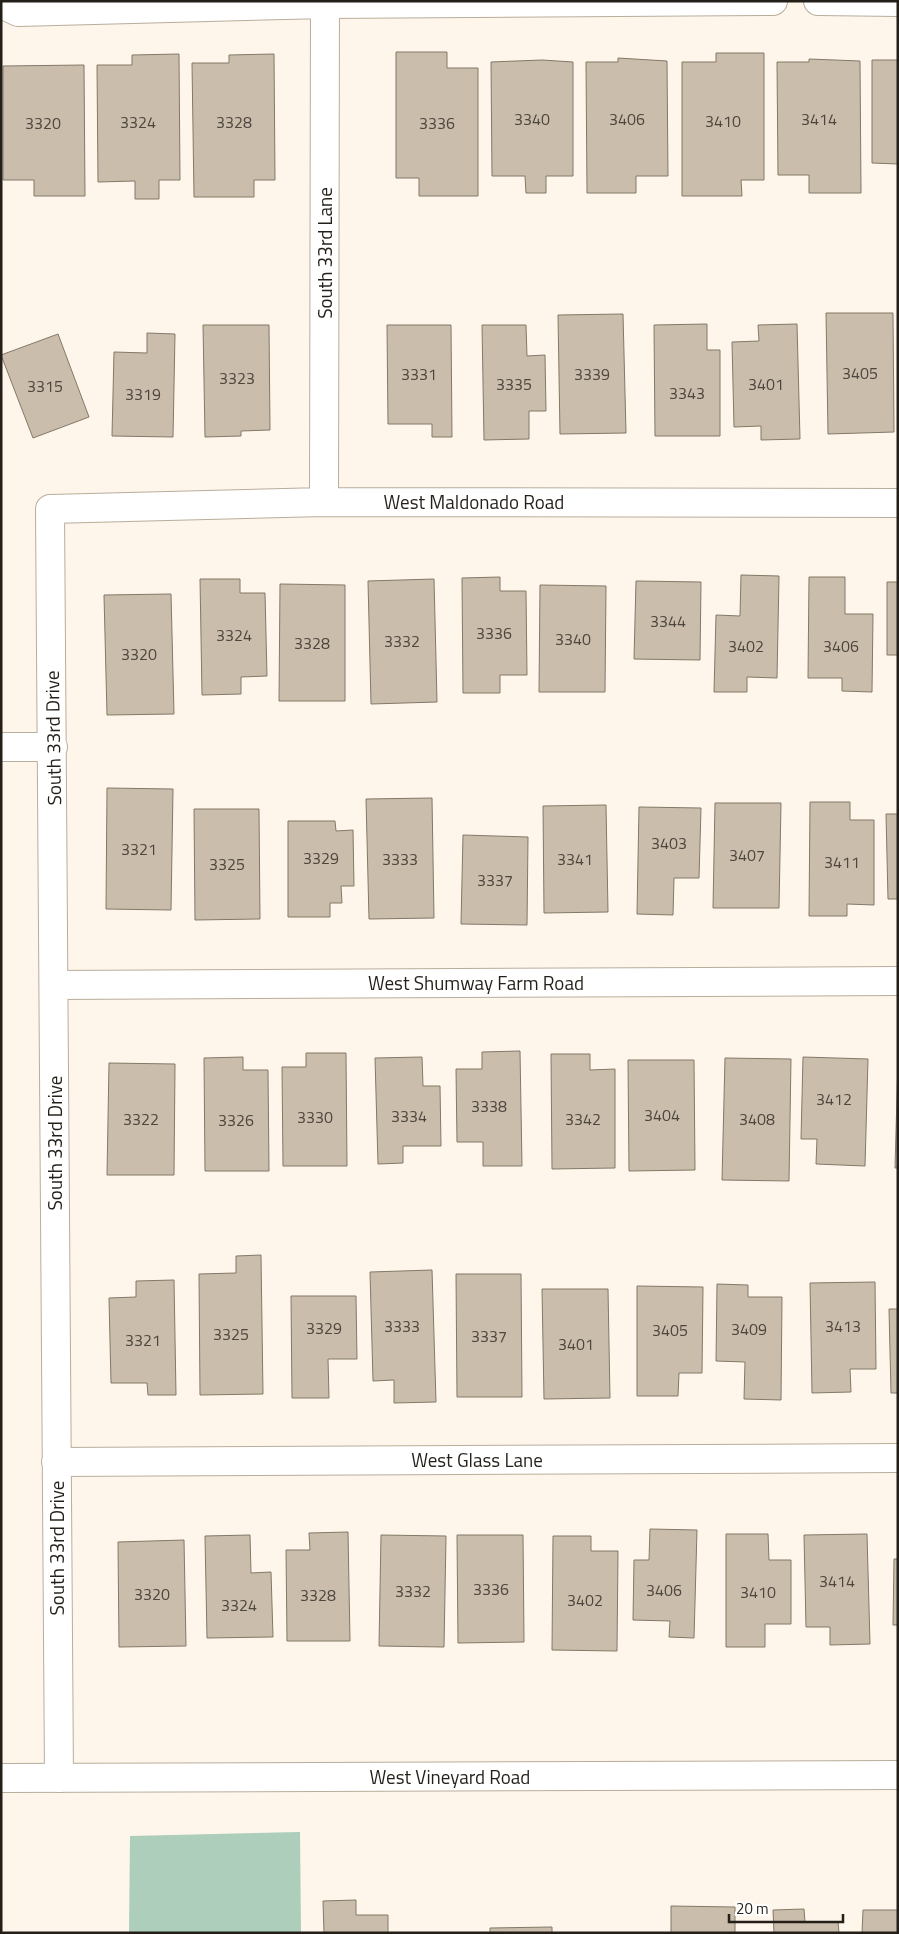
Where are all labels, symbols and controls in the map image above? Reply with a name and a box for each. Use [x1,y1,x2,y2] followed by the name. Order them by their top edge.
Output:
[514,107,550,131] house number: 3340
[609,107,645,131] house number: 3406
[801,107,837,131] house number: 3414
[705,109,741,133] house number: 3410
[120,110,156,134] house number: 3324
[216,110,252,134] house number: 3328
[25,111,61,135] house number: 3320
[419,111,455,135] house number: 3336
[310,187,339,319] street label: South 33rd Lane
[842,361,878,385] house number: 3405
[401,362,437,386] house number: 3331
[574,362,610,386] house number: 3339
[219,366,255,390] house number: 3323
[496,372,532,396] house number: 3335
[748,372,784,396] house number: 3401
[27,374,63,398] house number: 3315
[669,381,705,405] house number: 3343
[125,382,161,406] house number: 3319
[384,487,564,516] street label: West Maldonado Road
[650,609,686,633] house number: 3344
[476,621,512,645] house number: 3336
[216,623,252,647] house number: 3324
[555,627,591,651] house number: 3340
[384,629,420,653] house number: 3332
[294,631,330,655] house number: 3328
[728,634,764,658] house number: 3402
[823,634,859,658] house number: 3406
[121,642,157,666] house number: 3320
[37,670,68,806] street label: South 33rd Drive
[651,831,687,855] house number: 3403
[121,837,157,861] house number: 3321
[729,843,765,867] house number: 3407
[303,846,339,870] house number: 3329
[382,847,418,871] house number: 3333
[557,847,593,871] house number: 3341
[824,850,860,874] house number: 3411
[209,852,245,876] house number: 3325
[477,868,513,892] house number: 3337
[368,968,584,997] street label: West Shumway Farm Road
[40,1076,69,1210] street label: South 33rd Drive
[816,1087,852,1111] house number: 3412
[471,1094,507,1118] house number: 3338
[644,1103,680,1127] house number: 3404
[391,1104,427,1128] house number: 3334
[297,1105,333,1129] house number: 3330
[123,1107,159,1131] house number: 3322
[565,1107,601,1131] house number: 3342
[739,1107,775,1131] house number: 3408
[218,1108,254,1132] house number: 3326
[384,1314,420,1338] house number: 3333
[825,1314,861,1338] house number: 3413
[306,1316,342,1340] house number: 3329
[731,1317,767,1341] house number: 3409
[652,1318,688,1342] house number: 3405
[213,1322,249,1346] house number: 3325
[471,1324,507,1348] house number: 3337
[125,1328,161,1352] house number: 3321
[558,1332,594,1356] house number: 3401
[411,1445,543,1474] street label: West Glass Lane
[42,1481,71,1615] street label: South 33rd Drive
[819,1569,855,1593] house number: 3414
[473,1577,509,1601] house number: 3336
[646,1578,682,1602] house number: 3406
[395,1579,431,1603] house number: 3332
[740,1580,776,1604] house number: 3410
[134,1582,170,1606] house number: 3320
[300,1583,336,1607] house number: 3328
[567,1588,603,1612] house number: 3402
[221,1593,257,1617] house number: 3324
[370,1762,530,1791] street label: West Vineyard Road
[729,1892,843,1924] scale bar
[736,1897,769,1920] text: 20 m

